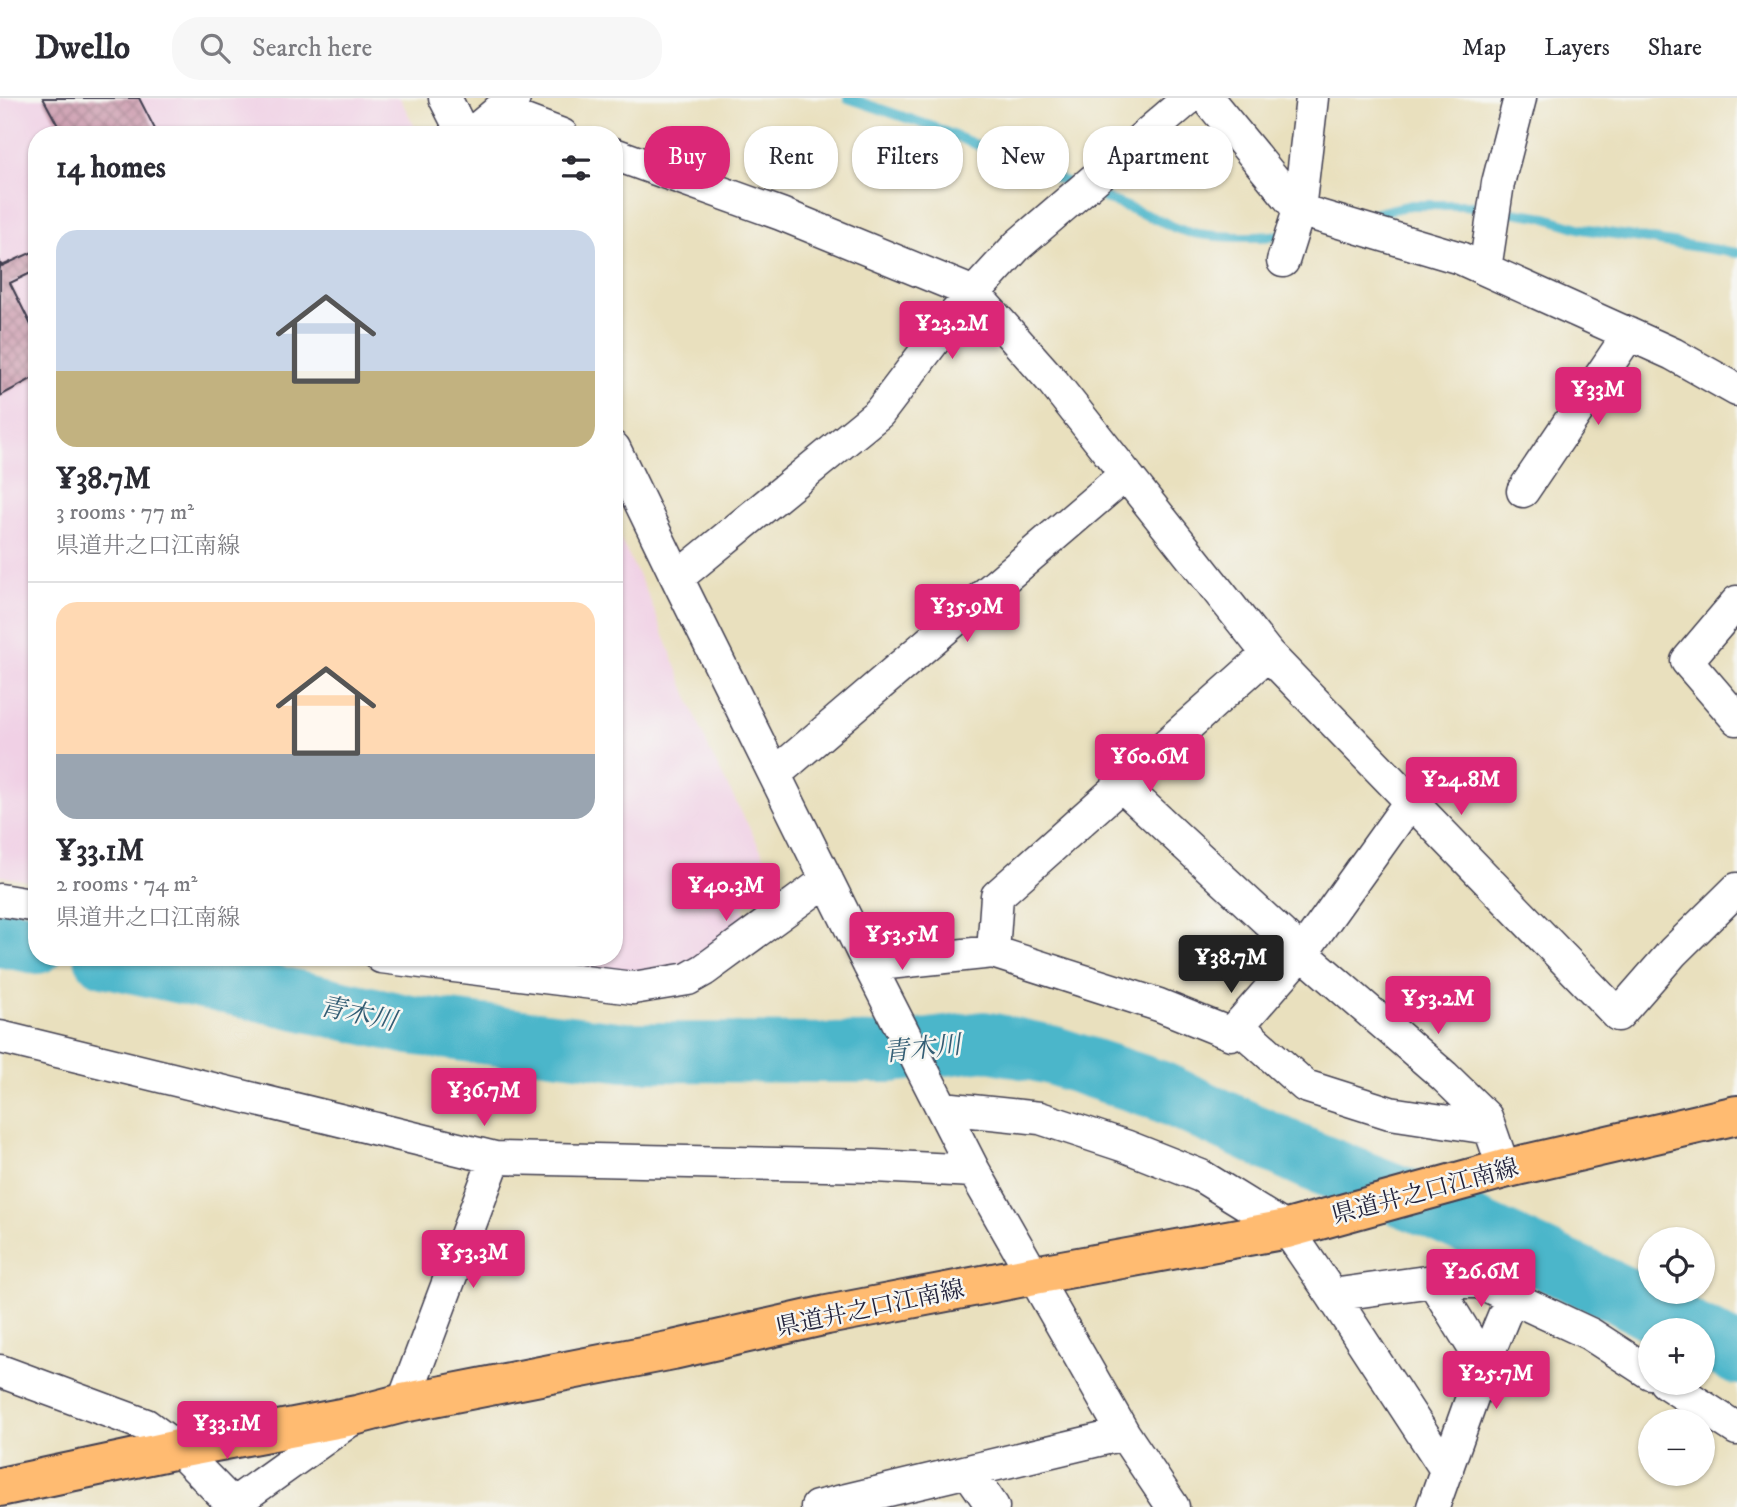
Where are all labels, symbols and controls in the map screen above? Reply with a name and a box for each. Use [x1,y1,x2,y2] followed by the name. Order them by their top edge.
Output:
[172,17,662,80] search box
[35,28,130,69] text: Dwello
[196,29,234,67] icon: search
[252,32,372,65] text: Search here
[1462,33,1506,63] text: Map
[1544,33,1610,63] text: Layers
[1648,33,1702,63] text: Share
[644,126,730,189] chip: Buy
[744,126,838,189] chip: Rent
[852,126,963,189] chip: Filters
[977,126,1069,189] chip: New
[1083,126,1233,189] chip: Apartment
[557,149,595,187] icon: filters
[56,150,166,187] text: 14 homes
[263,276,389,402] icon: home
[895,302,1009,361] pin: ¥23.2M
[915,309,989,338] text: ¥23.2M
[1557,368,1639,427] pin: ¥33M
[1571,375,1625,404] text: ¥33M
[56,461,151,498] text: ¥38.7M
[56,498,194,527] text: 3 rooms · 77 m²
[56,532,240,561] text: 県道井之口江南線
[910,584,1024,644] pin: ¥35.9M
[931,592,1003,621] text: ¥35.9M
[263,648,389,774] icon: home
[1093,734,1207,794] pin: ¥60.6M
[1111,742,1189,771] text: ¥60.6M
[1404,758,1518,817] pin: ¥24.8M
[1422,765,1500,794] text: ¥24.8M
[56,833,144,870] text: ¥33.1M
[669,864,783,923] pin: ¥40.3M
[56,870,197,899] text: 2 rooms · 74 m²
[688,871,764,900] text: ¥40.3M
[56,904,240,933] text: 県道井之口江南線
[845,912,959,972] pin: ¥53.5M
[865,920,939,949] text: ¥53.5M
[1174,936,1288,995] pin: ¥38.7M
[1195,943,1267,972] text: ¥38.7M
[1381,976,1495,1036] pin: ¥53.2M
[1401,984,1475,1013] text: ¥53.2M
[316,990,402,1039] water label: 青木川
[882,1029,966,1070] water label: 青木川
[427,1068,541,1128] pin: ¥36.7M
[447,1076,521,1105] text: ¥36.7M
[1329,1153,1522,1231] street label: 県道井之口江南線
[1638,1227,1715,1486] map controls
[1638,1227,1715,1304] button: locate
[416,1230,530,1290] pin: ¥53.3M
[438,1238,508,1267] text: ¥53.3M
[1424,1250,1538,1309] pin: ¥26.6M
[1442,1257,1520,1286] text: ¥26.6M
[773,1274,967,1344] street label: 県道井之口江南線
[1638,1318,1715,1395] button: +
[1439,1352,1553,1411] pin: ¥25.7M
[1459,1359,1533,1388] text: ¥25.7M
[170,1402,284,1461] pin: ¥33.1M
[193,1409,261,1438] text: ¥33.1M
[1638,1409,1715,1486] button: −

